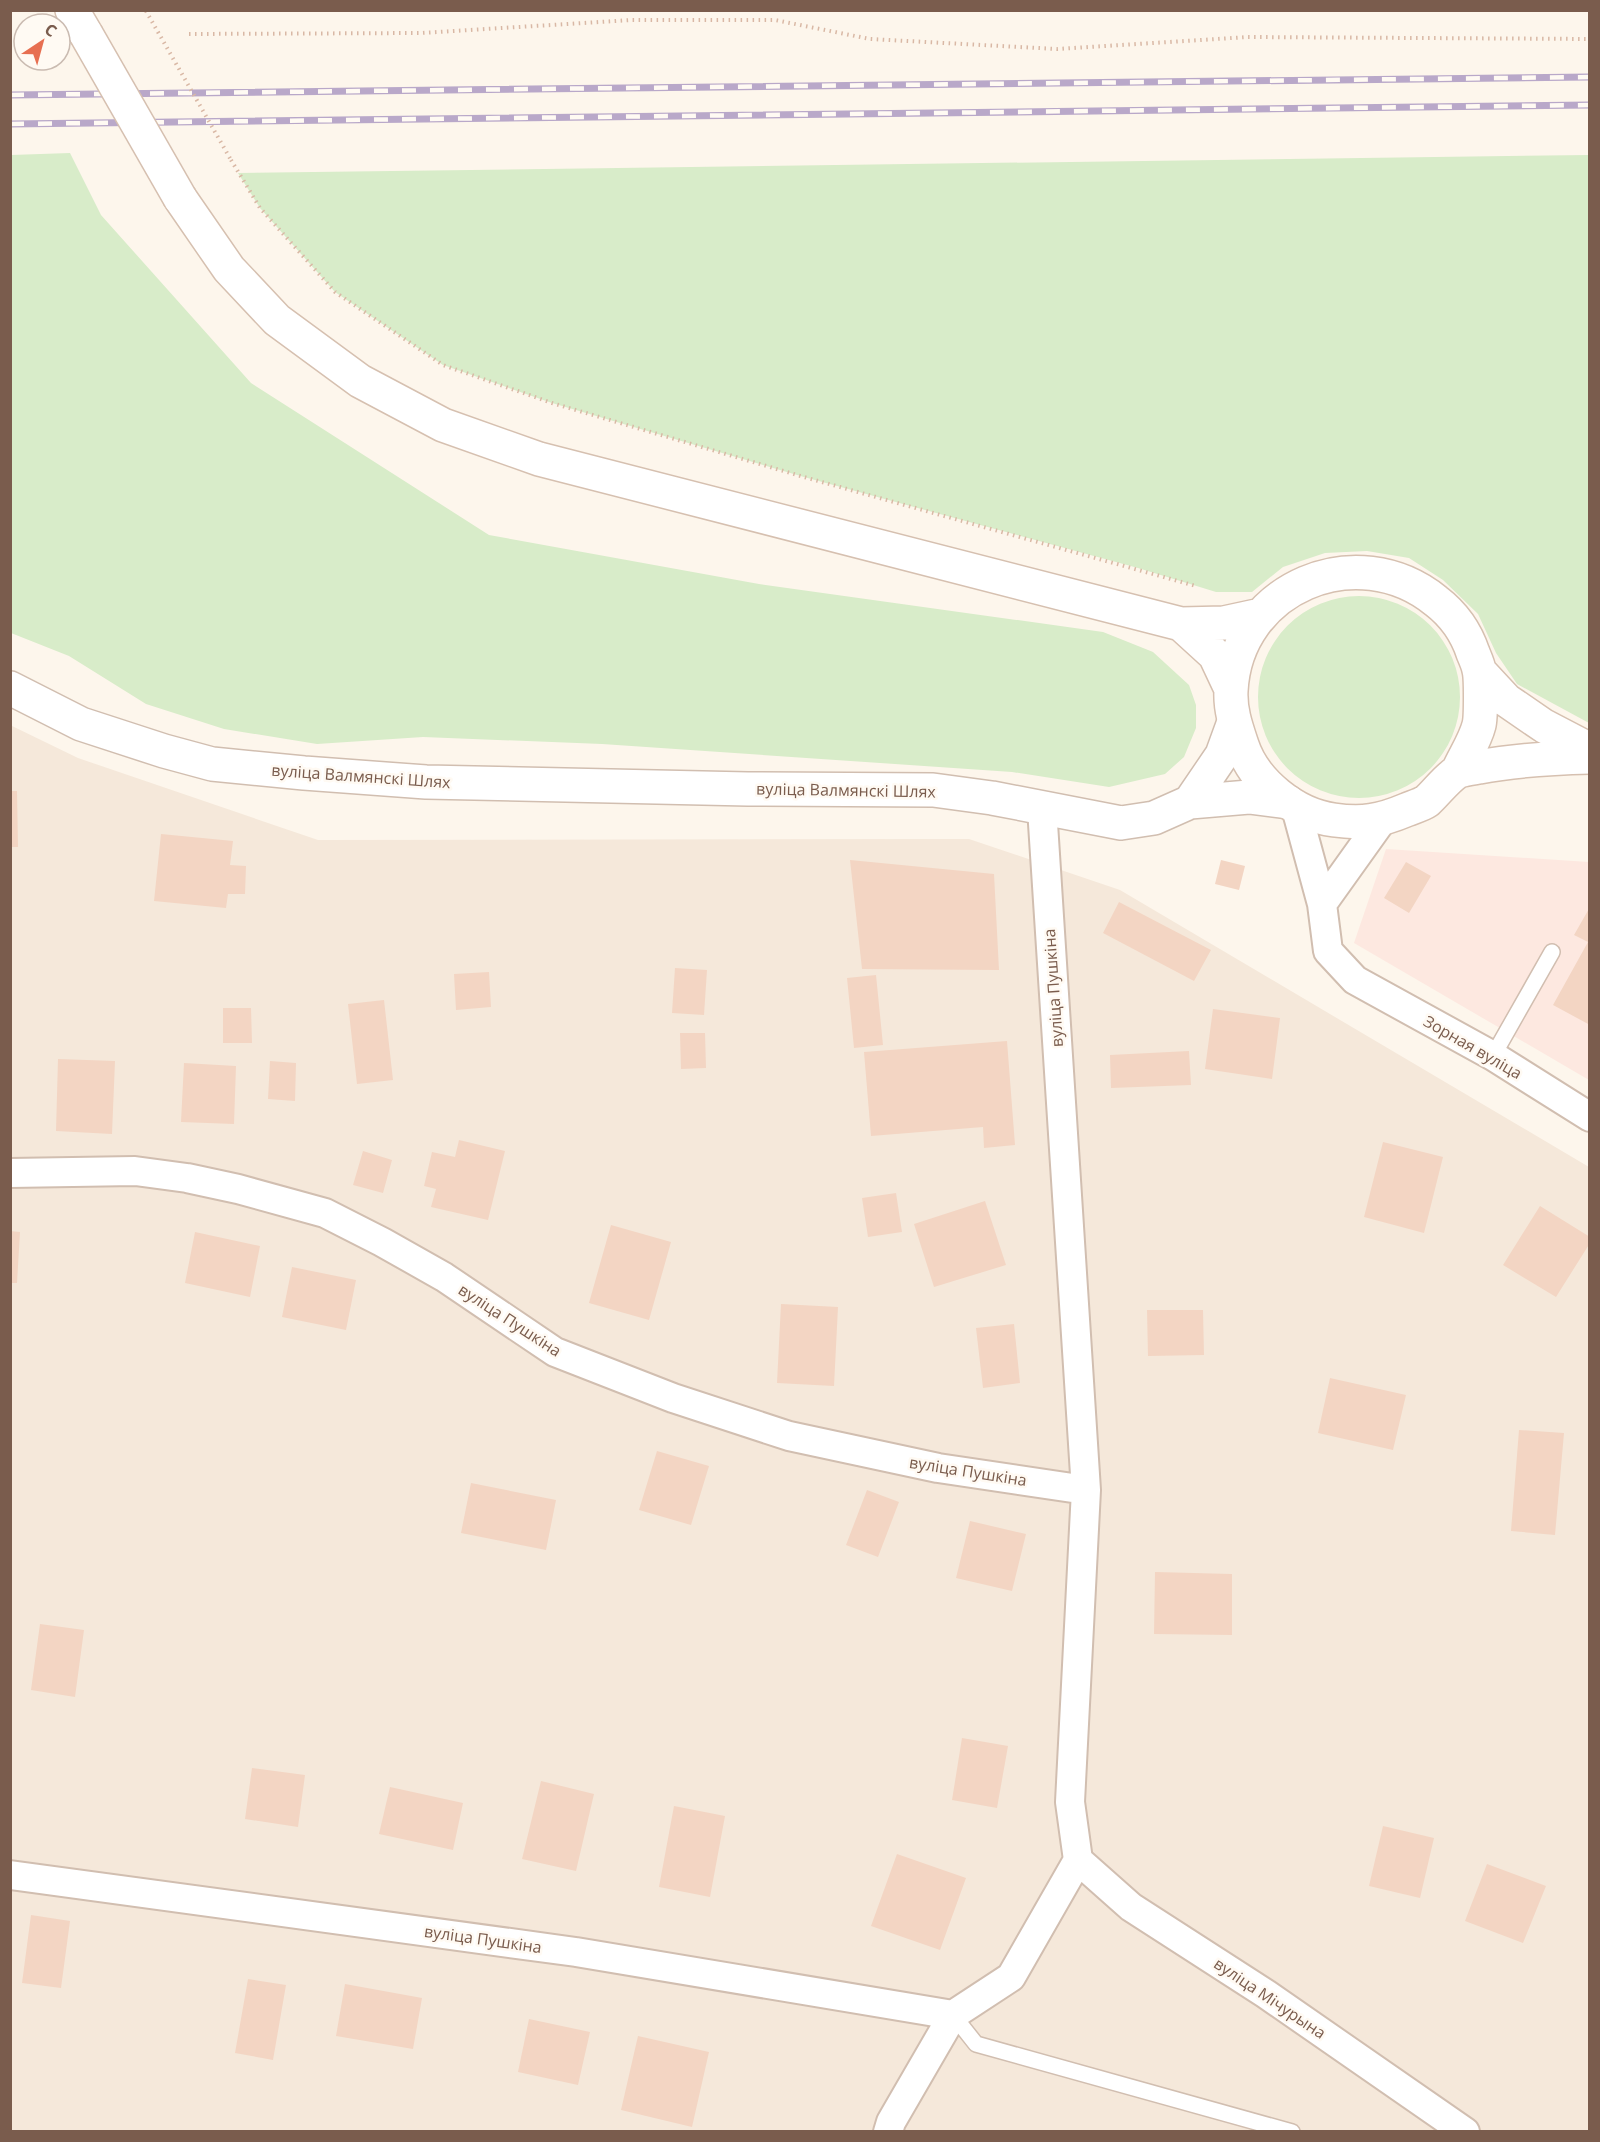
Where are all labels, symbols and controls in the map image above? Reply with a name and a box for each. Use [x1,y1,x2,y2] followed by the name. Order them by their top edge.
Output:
[12,12,72,72] north arrow
[40,18,61,42] text: С
[271,759,452,793] street label: вуліца Валмянскі Шлях
[756,777,937,803] street label: вуліца Валмянскі Шлях
[1038,928,1068,1048] street label: вуліца Пушкіна
[1420,1010,1526,1084] street label: Зорная вуліца
[454,1278,566,1362] street label: вуліца Пушкіна
[908,1451,1028,1491] street label: вуліца Пушкіна
[423,1920,543,1958] street label: вуліца Пушкіна
[1210,1952,1330,2044] street label: вуліца Мічурына

